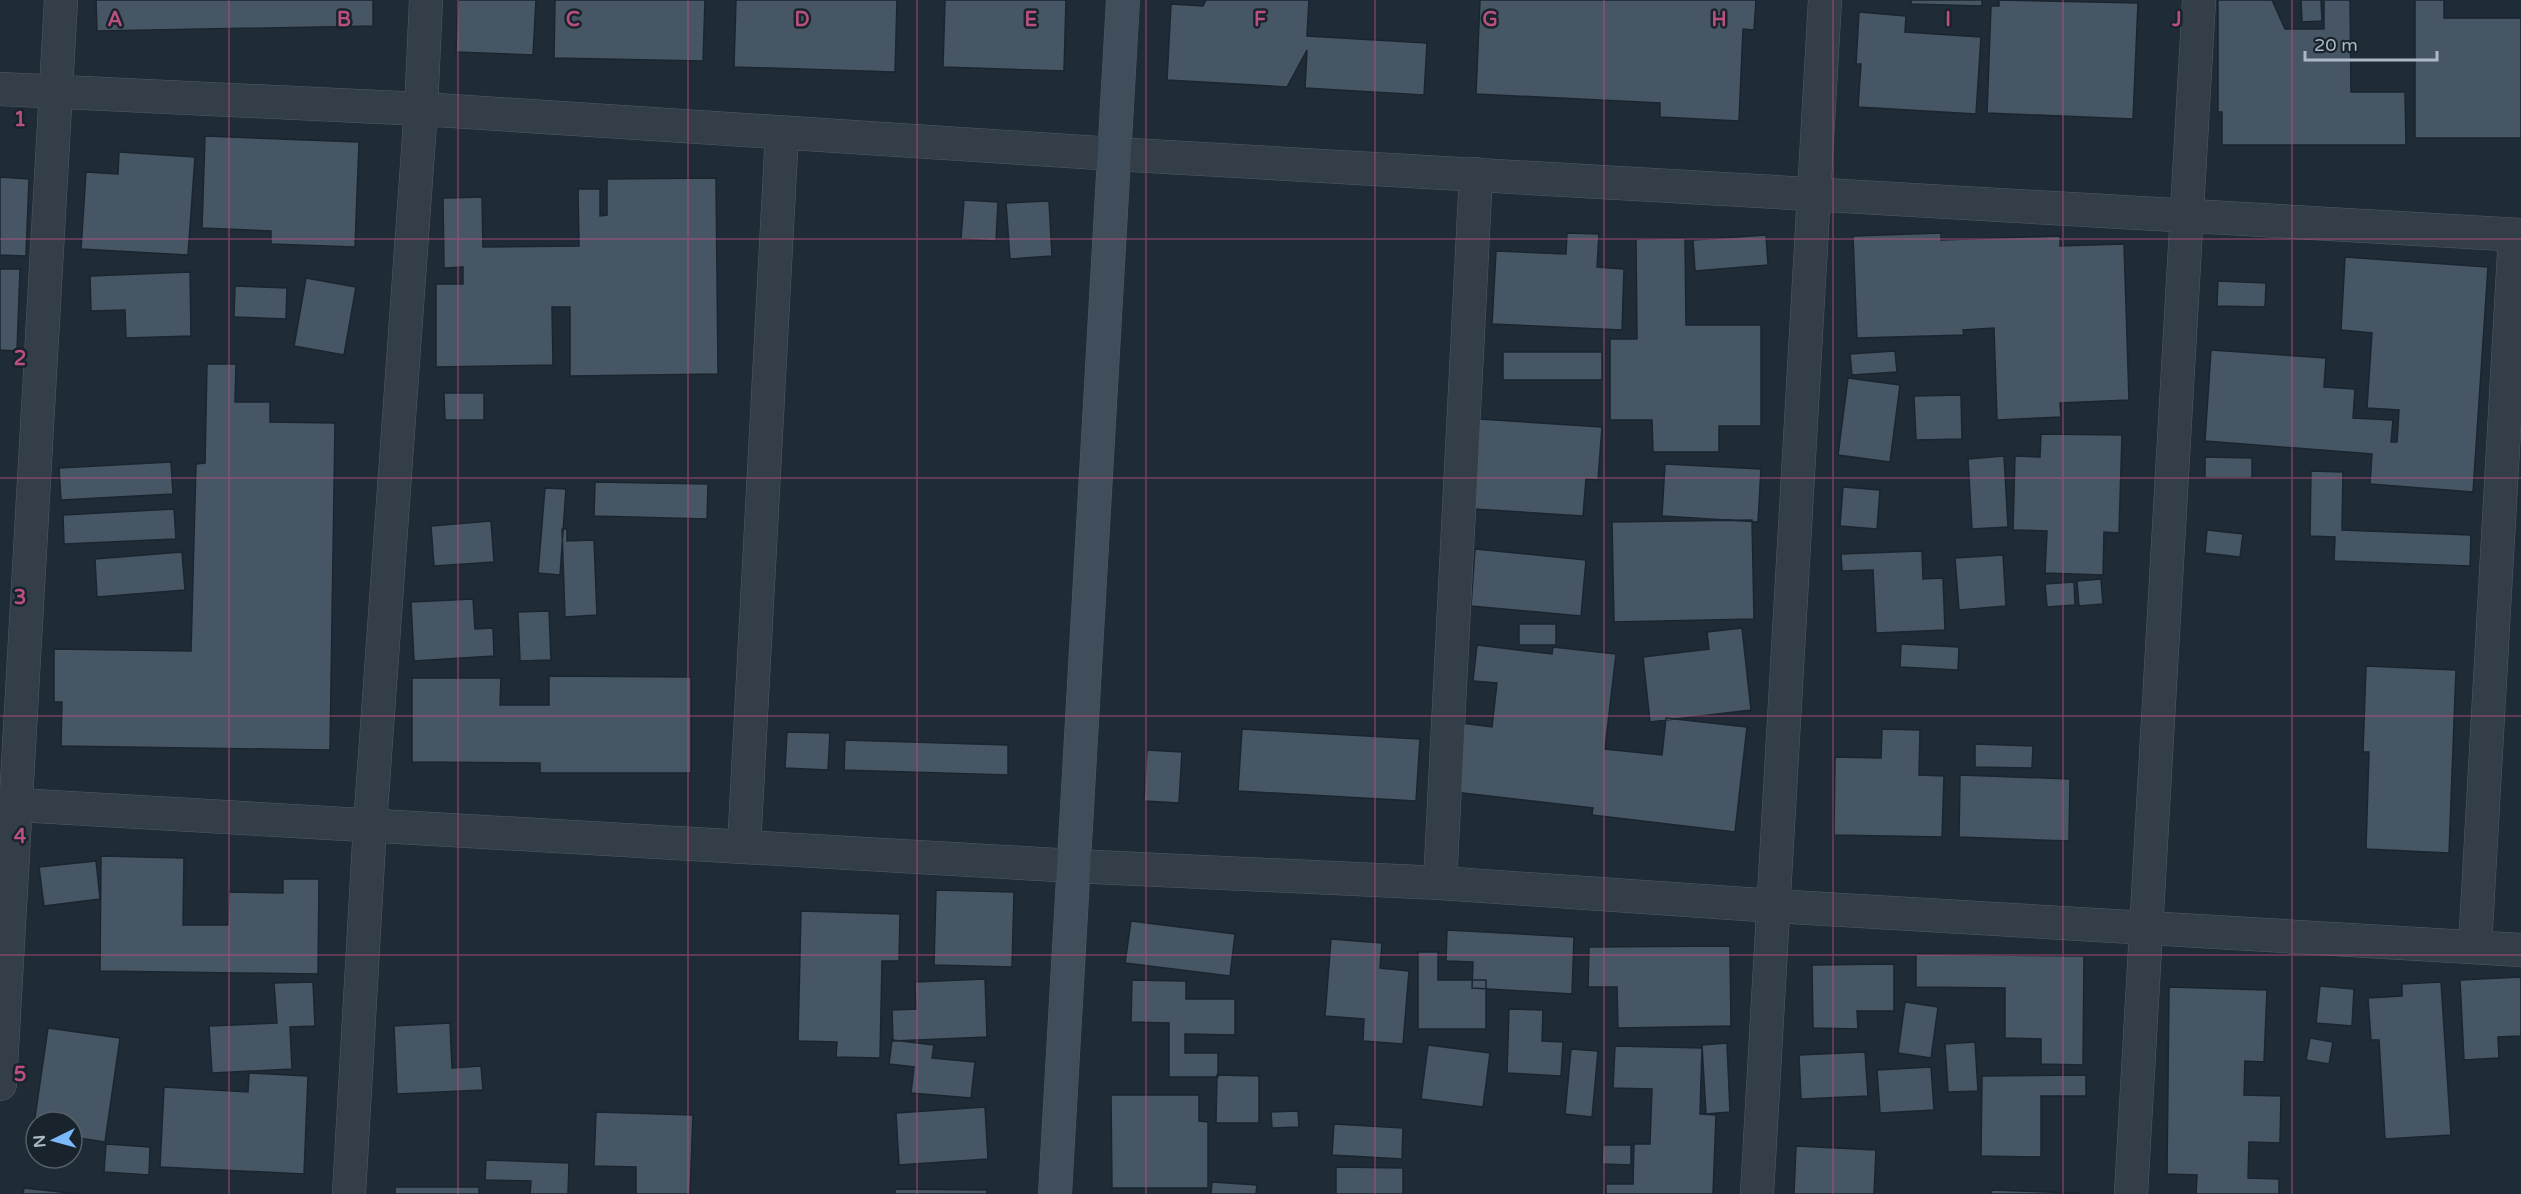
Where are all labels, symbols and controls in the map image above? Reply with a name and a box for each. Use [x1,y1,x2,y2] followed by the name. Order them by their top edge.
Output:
[108,8,123,32] text: A
[337,8,351,32] text: B
[566,8,580,32] text: C
[794,8,810,32] text: D
[1025,8,1038,32] text: E
[1254,8,1266,32] text: F
[1482,8,1498,32] text: G
[1711,8,1727,32] text: H
[1945,8,1951,32] text: I
[2171,8,2182,32] text: J
[2305,24,2437,62] scale bar
[2314,34,2358,56] text: 20 m
[14,108,26,132] text: 1
[14,347,26,371] text: 2
[14,586,26,610] text: 3
[14,825,27,849] text: 4
[14,1063,26,1087] text: 5
[24,1110,84,1170] north arrow
[30,1134,51,1148] text: N

